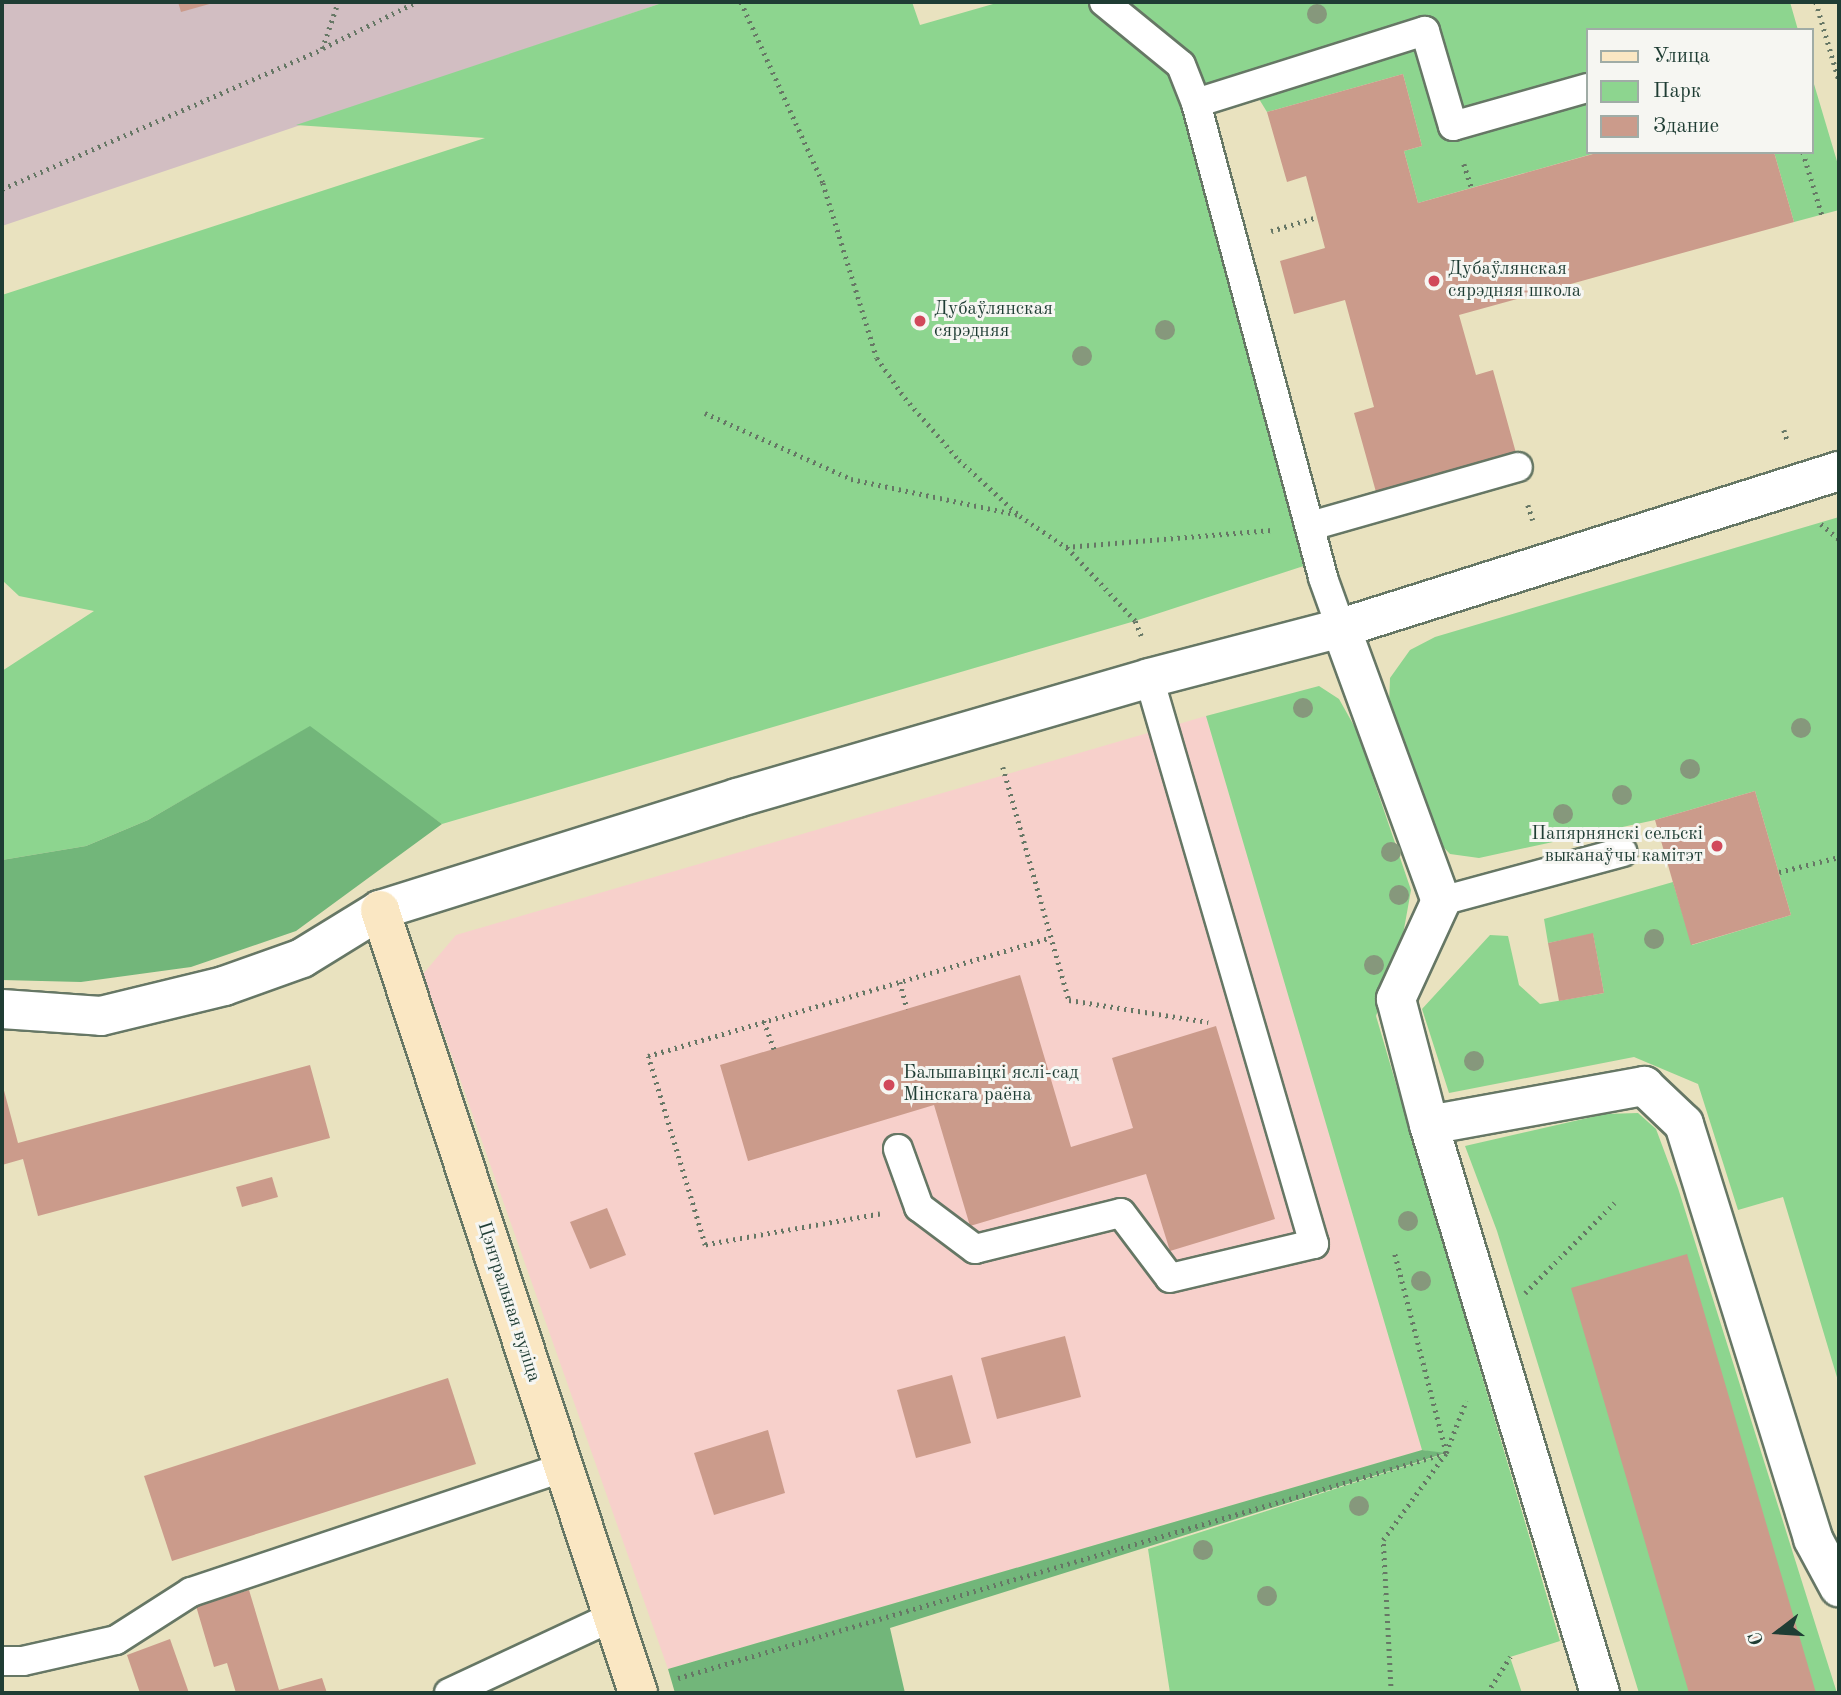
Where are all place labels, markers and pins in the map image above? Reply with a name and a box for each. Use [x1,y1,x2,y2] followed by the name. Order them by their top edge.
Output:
[1448,259,1581,303] place label: Дубаўлянская сярэдняя школа
[1426,273,1442,289] marker: Дубаўлянская сярэдняя школа
[934,299,1053,343] place label: Дубаўлянская сярэдняя
[912,313,928,329] marker: Дубаўлянская сярэдняя
[1531,824,1703,868] place label: Папярнянскі сельскі выканаўчы камітэт
[1709,838,1725,854] marker: Папярнянскі сельскі выканаўчы камітэт
[903,1063,1079,1107] place label: Бальшавіцкі яслі-сад Мінскага раёна
[881,1077,897,1093] marker: Бальшавіцкі яслі-сад Мінскага раёна

